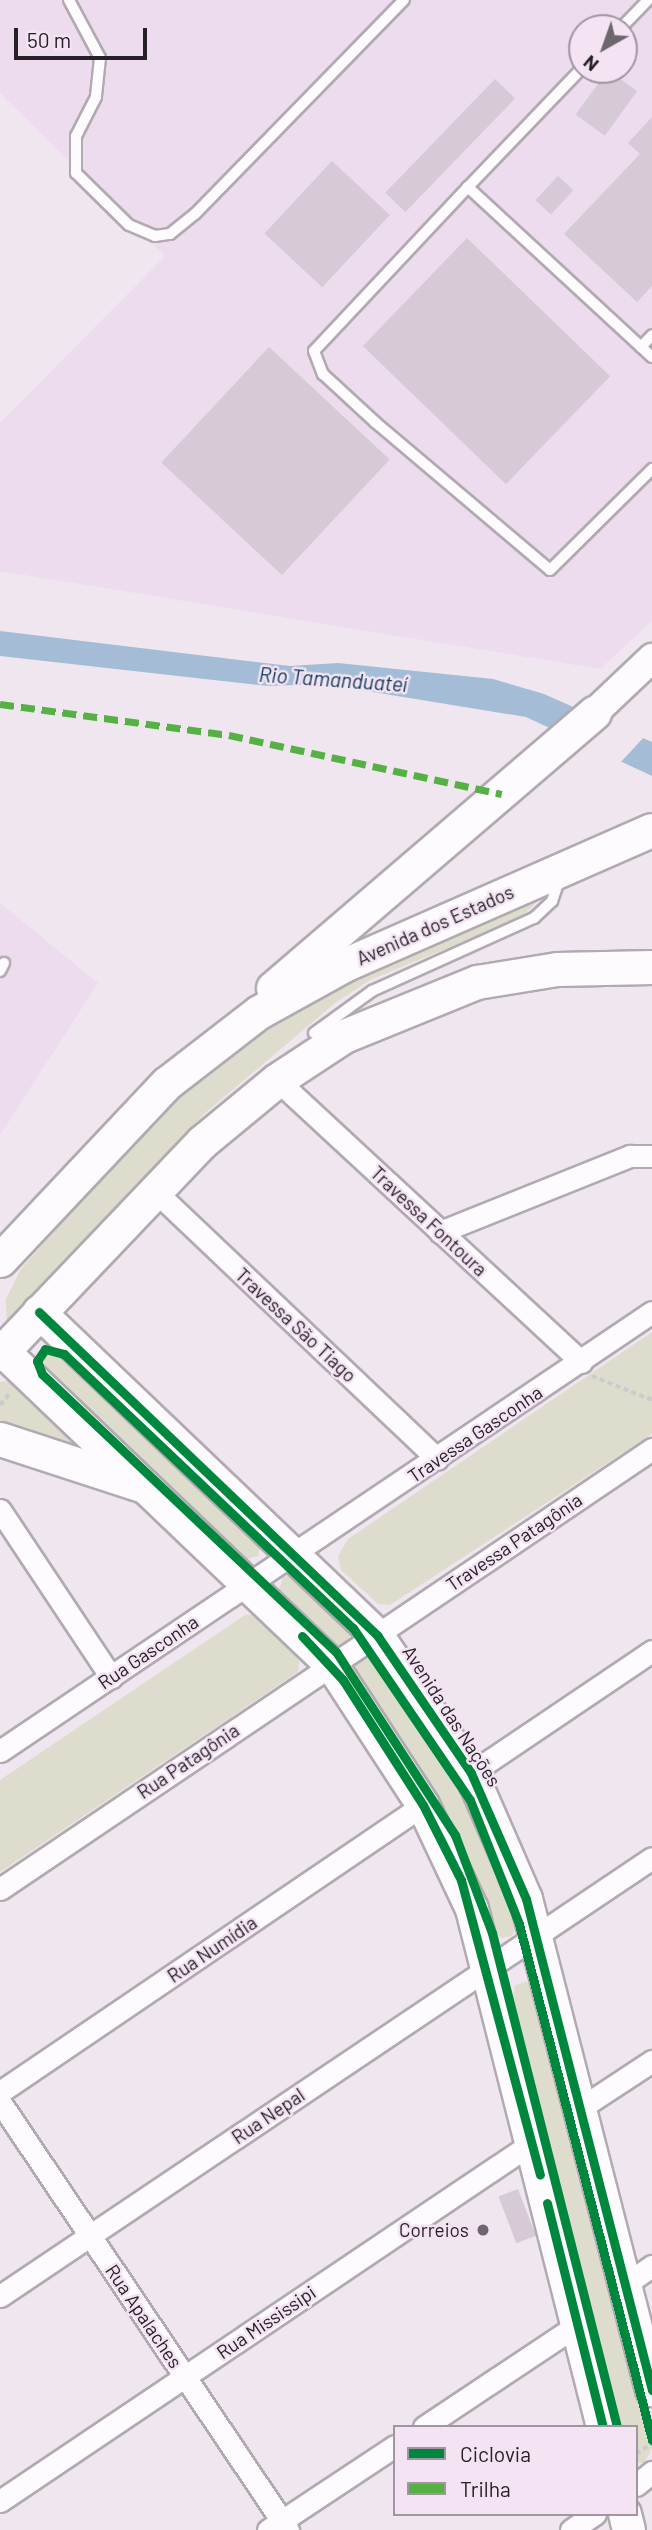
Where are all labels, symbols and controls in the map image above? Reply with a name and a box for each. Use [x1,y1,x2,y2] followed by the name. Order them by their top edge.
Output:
[18,14,150,58] scale bar
[568,14,638,84] north arrow
[27,27,71,52] text: 50 m
[578,51,603,77] text: N
[258,661,408,697] water label: Rio Tamanduateí
[353,880,517,970] street label: Avenida dos Estados
[366,1161,492,1281] street label: Travessa Fontoura
[231,1263,361,1387] street label: Travessa São Tiago
[403,1381,547,1487] street label: Travessa Gasconha
[442,1488,586,1596] street label: Travessa Patagônia
[94,1610,202,1694] street label: Rua Gasconha
[398,1641,506,1791] street label: Avenida das Nações
[133,1719,243,1803] street label: Rua Patagônia
[163,1911,261,1987] street label: Rua Numídia
[227,2083,309,2149] street label: Rua Nepal
[399,2219,469,2241] place label: Correios
[475,2222,491,2238] marker: Correios
[101,2260,187,2372] street label: Rua Apalaches
[212,2280,320,2364] street label: Rua Mississipi
[393,2425,638,2516] legend
[460,2441,531,2466] text: Ciclovia
[460,2476,511,2501] text: Trilha

